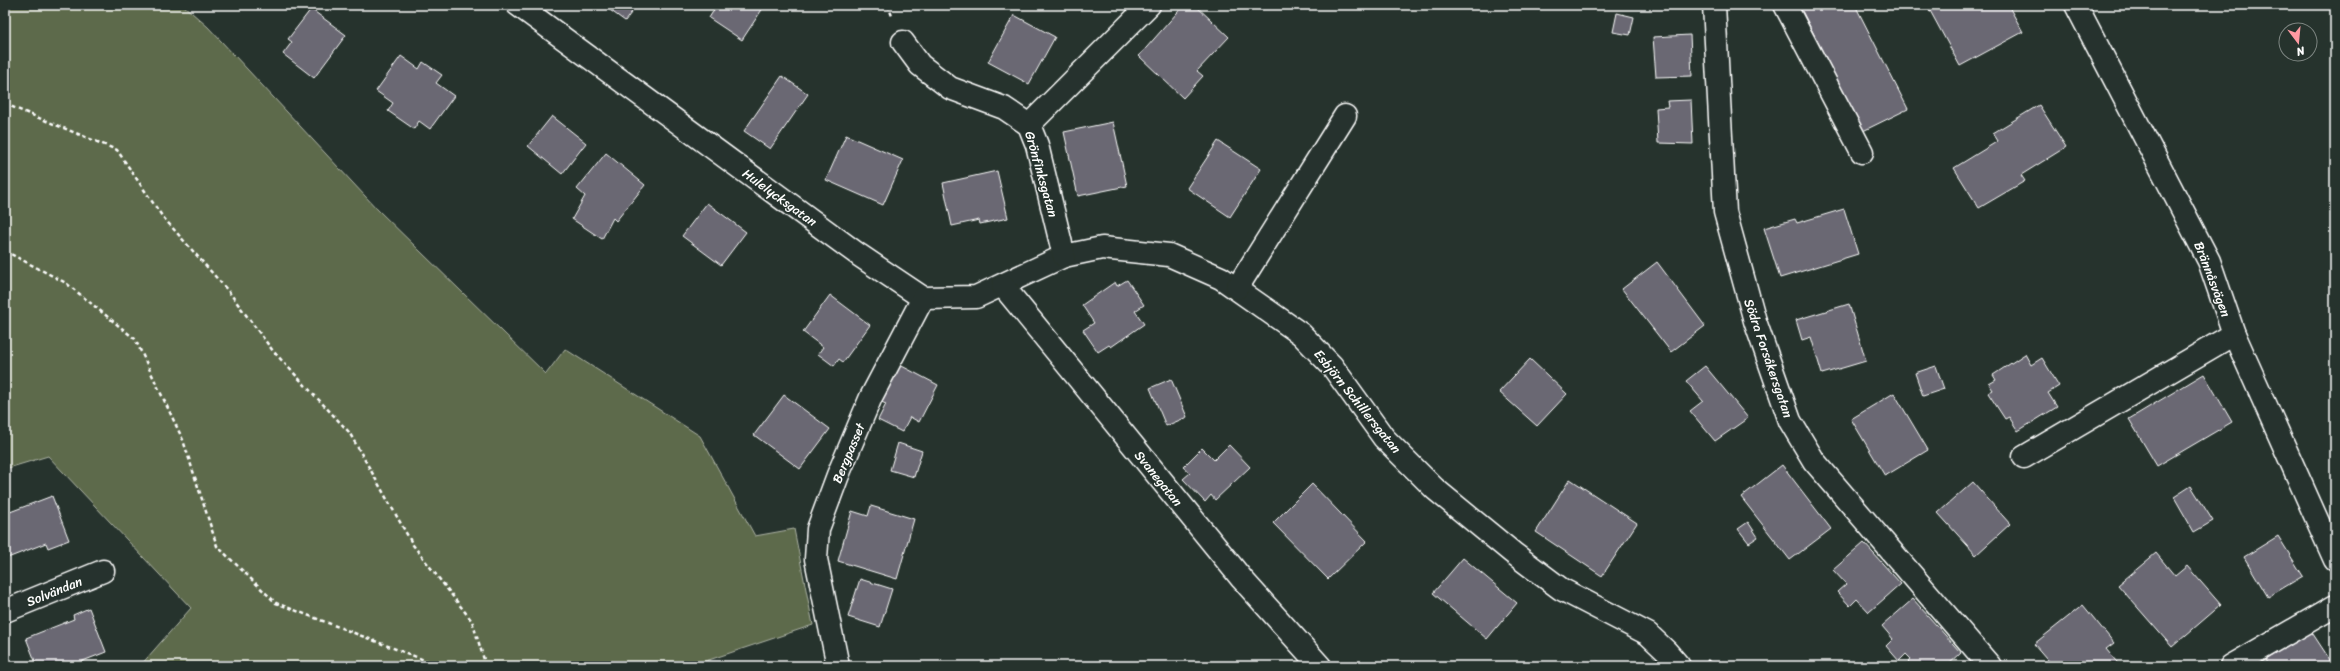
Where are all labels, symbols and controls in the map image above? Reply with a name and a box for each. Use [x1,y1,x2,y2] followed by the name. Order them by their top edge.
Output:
[2278,22,2318,62] north arrow
[2294,41,2308,61] text: N
[1018,128,1065,220] street label: Grönfinksgatan
[737,162,822,233] street label: Hulelycksgatan
[2188,238,2238,320] street label: Brännåsvägen
[1737,295,1800,421] street label: Södra Forsåkersgatan
[1308,344,1407,459] street label: Esbjörn Schillersgatan
[825,419,872,487] street label: Bergpasset
[1129,445,1189,511] street label: Svanegatan
[23,570,86,613] street label: Solvändan

